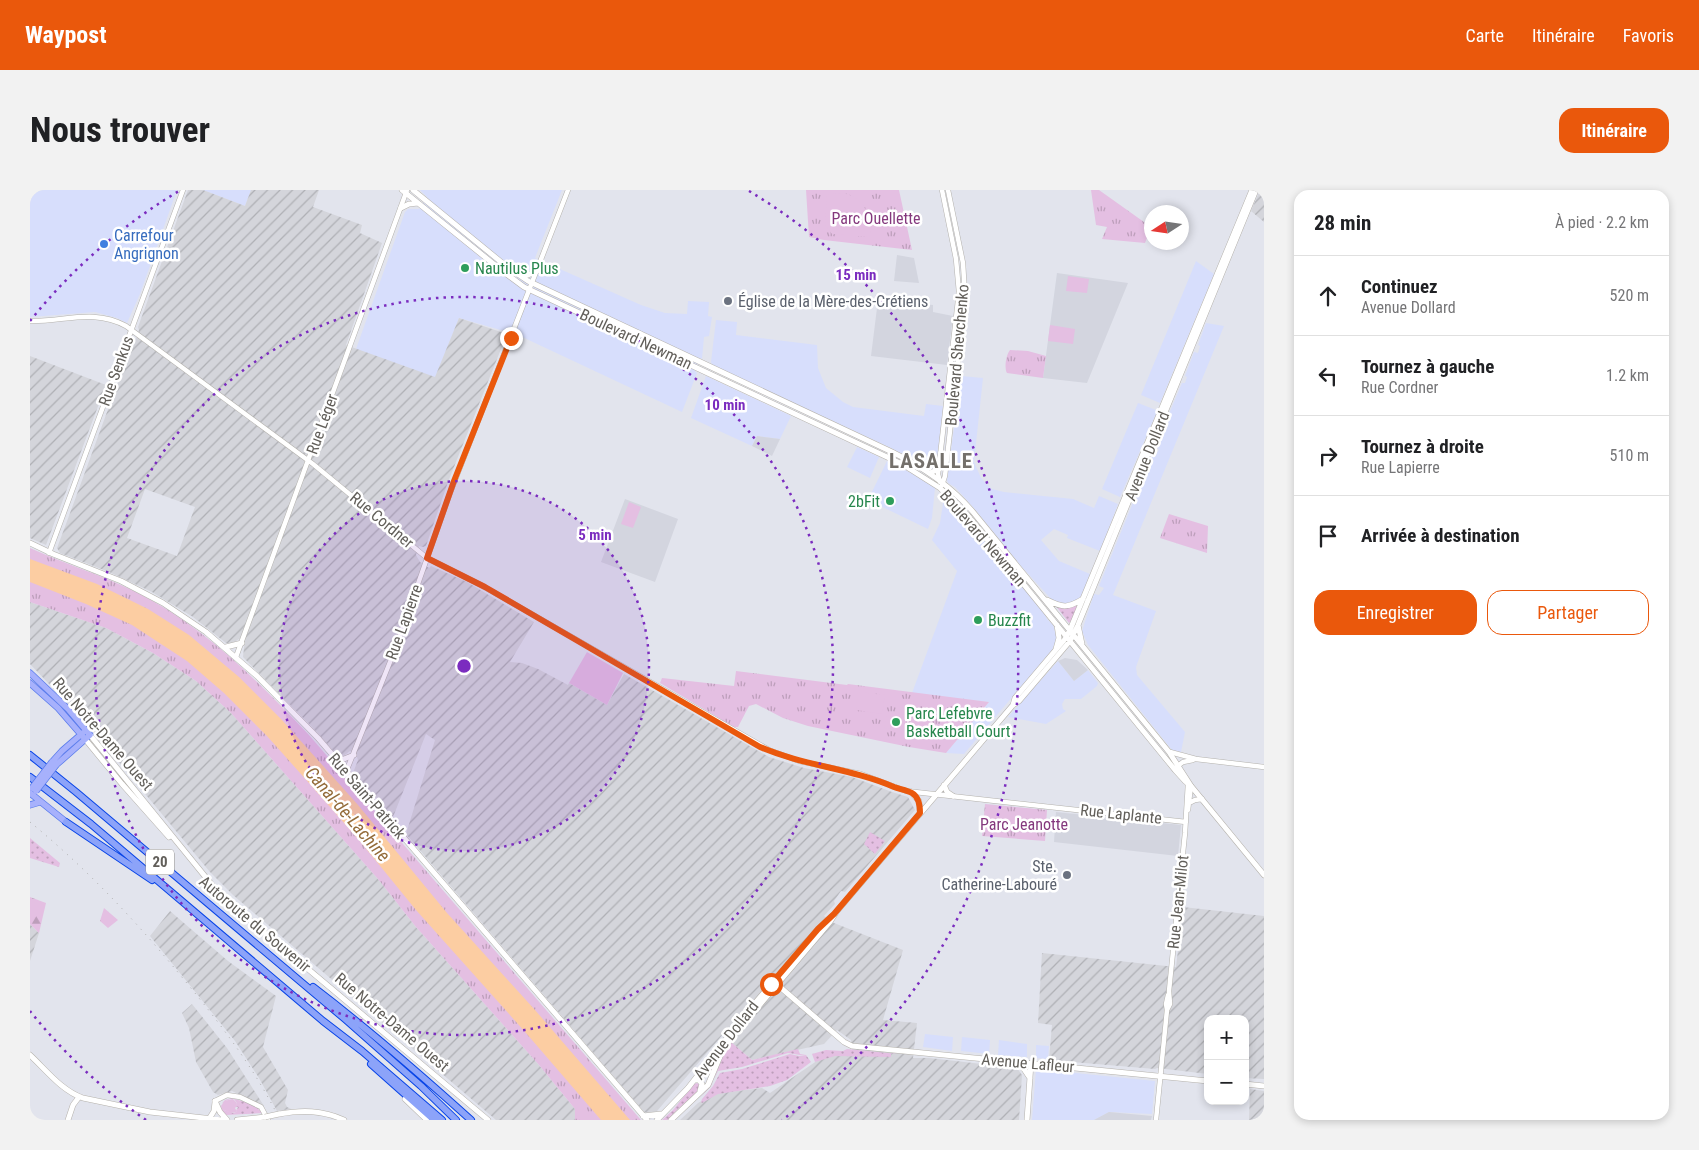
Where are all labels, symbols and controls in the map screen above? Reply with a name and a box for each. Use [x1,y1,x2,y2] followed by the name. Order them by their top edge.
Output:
[25,21,107,49] text: Waypost
[1465,25,1504,46] text: Carte
[1532,25,1595,46] text: Itinéraire
[1623,25,1674,46] text: Favoris
[1559,108,1669,153] button: Itinéraire
[30,110,210,151] text: Nous trouver
[1144,205,1189,250] north arrow
[832,209,920,228] park label: Parc Ouellette
[1314,211,1371,235] text: 28 min
[1555,213,1649,232] text: À pied · 2.2 km
[114,226,179,263] place label: Carrefour Angrignon
[98,238,110,250] marker: Carrefour Angrignon
[475,259,559,278] place label: Nautilus Plus
[459,262,471,274] marker: Nautilus Plus
[836,266,876,284] text: 15 min
[1361,275,1438,298] text: Continuez
[1314,282,1342,310] icon: ahead
[941,283,973,427] street label: Boulevard Shevchenko
[1610,286,1649,305] text: 520 m
[738,292,928,311] place label: Église de la Mère-des-Crétiens
[722,295,734,307] marker: Église de la Mère-des-Crétiens
[1361,298,1456,317] text: Avenue Dollard
[577,305,695,373] street label: Boulevard Newman
[500,327,523,350] route end
[95,333,137,409] street label: Rue Senkus
[1361,355,1494,378] text: Tournez à gauche
[1314,362,1342,390] icon: left
[1606,366,1649,385] text: 1.2 km
[1361,378,1438,397] text: Rue Cordner
[302,391,342,457] street label: Rue Léger
[705,396,745,414] text: 10 min
[1120,409,1174,503] street label: Avenue Dollard
[1361,435,1484,458] text: Tournez à droite
[1314,442,1342,470] icon: right
[1610,446,1649,465] text: 510 m
[889,449,973,473] district label: LASALLE
[1361,458,1440,477] text: Rue Lapierre
[936,486,1030,590] street label: Boulevard Newman
[346,488,418,552] street label: Rue Cordner
[848,492,880,511] place label: 2bFit
[884,495,896,507] marker: 2bFit
[1314,522,1342,550] icon: arrive
[1361,524,1520,547] text: Arrivée à destination
[578,526,612,544] text: 5 min
[382,582,426,662] street label: Rue Lapierre
[1314,590,1477,635] button: Enregistrer
[1487,590,1649,635] button: Partager
[988,611,1031,630] place label: Buzzfit
[972,614,984,626] marker: Buzzfit
[455,657,473,675] centre of rings
[49,674,157,794] street label: Rue Notre-Dame Ouest
[906,704,1011,741] place label: Parc Lefebvre Basketball Court
[890,716,902,728] marker: Parc Lefebvre Basketball Court
[324,749,410,844] street label: Rue Saint-Patrick
[301,762,395,866] water label: Canal-de-Lachine
[1079,800,1163,828] street label: Rue Laplante
[980,815,1068,834] park label: Parc Jeanotte
[146,850,174,874] road number: 20
[1164,854,1192,950] street label: Rue Jean-Milot
[941,857,1057,894] place label: Ste. Catherine-Labouré
[1061,869,1073,881] marker: Ste. Catherine-Labouré
[195,872,315,976] street label: Autoroute du Souvenir
[331,969,453,1075] street label: Rue Notre-Dame Ouest
[760,973,783,996] route start
[689,997,763,1083] street label: Avenue Dollard
[1204,1015,1249,1105] map controls
[1204,1015,1249,1060] button: +
[981,1049,1075,1077] street label: Avenue Lafleur
[1204,1060,1249,1105] button: −

